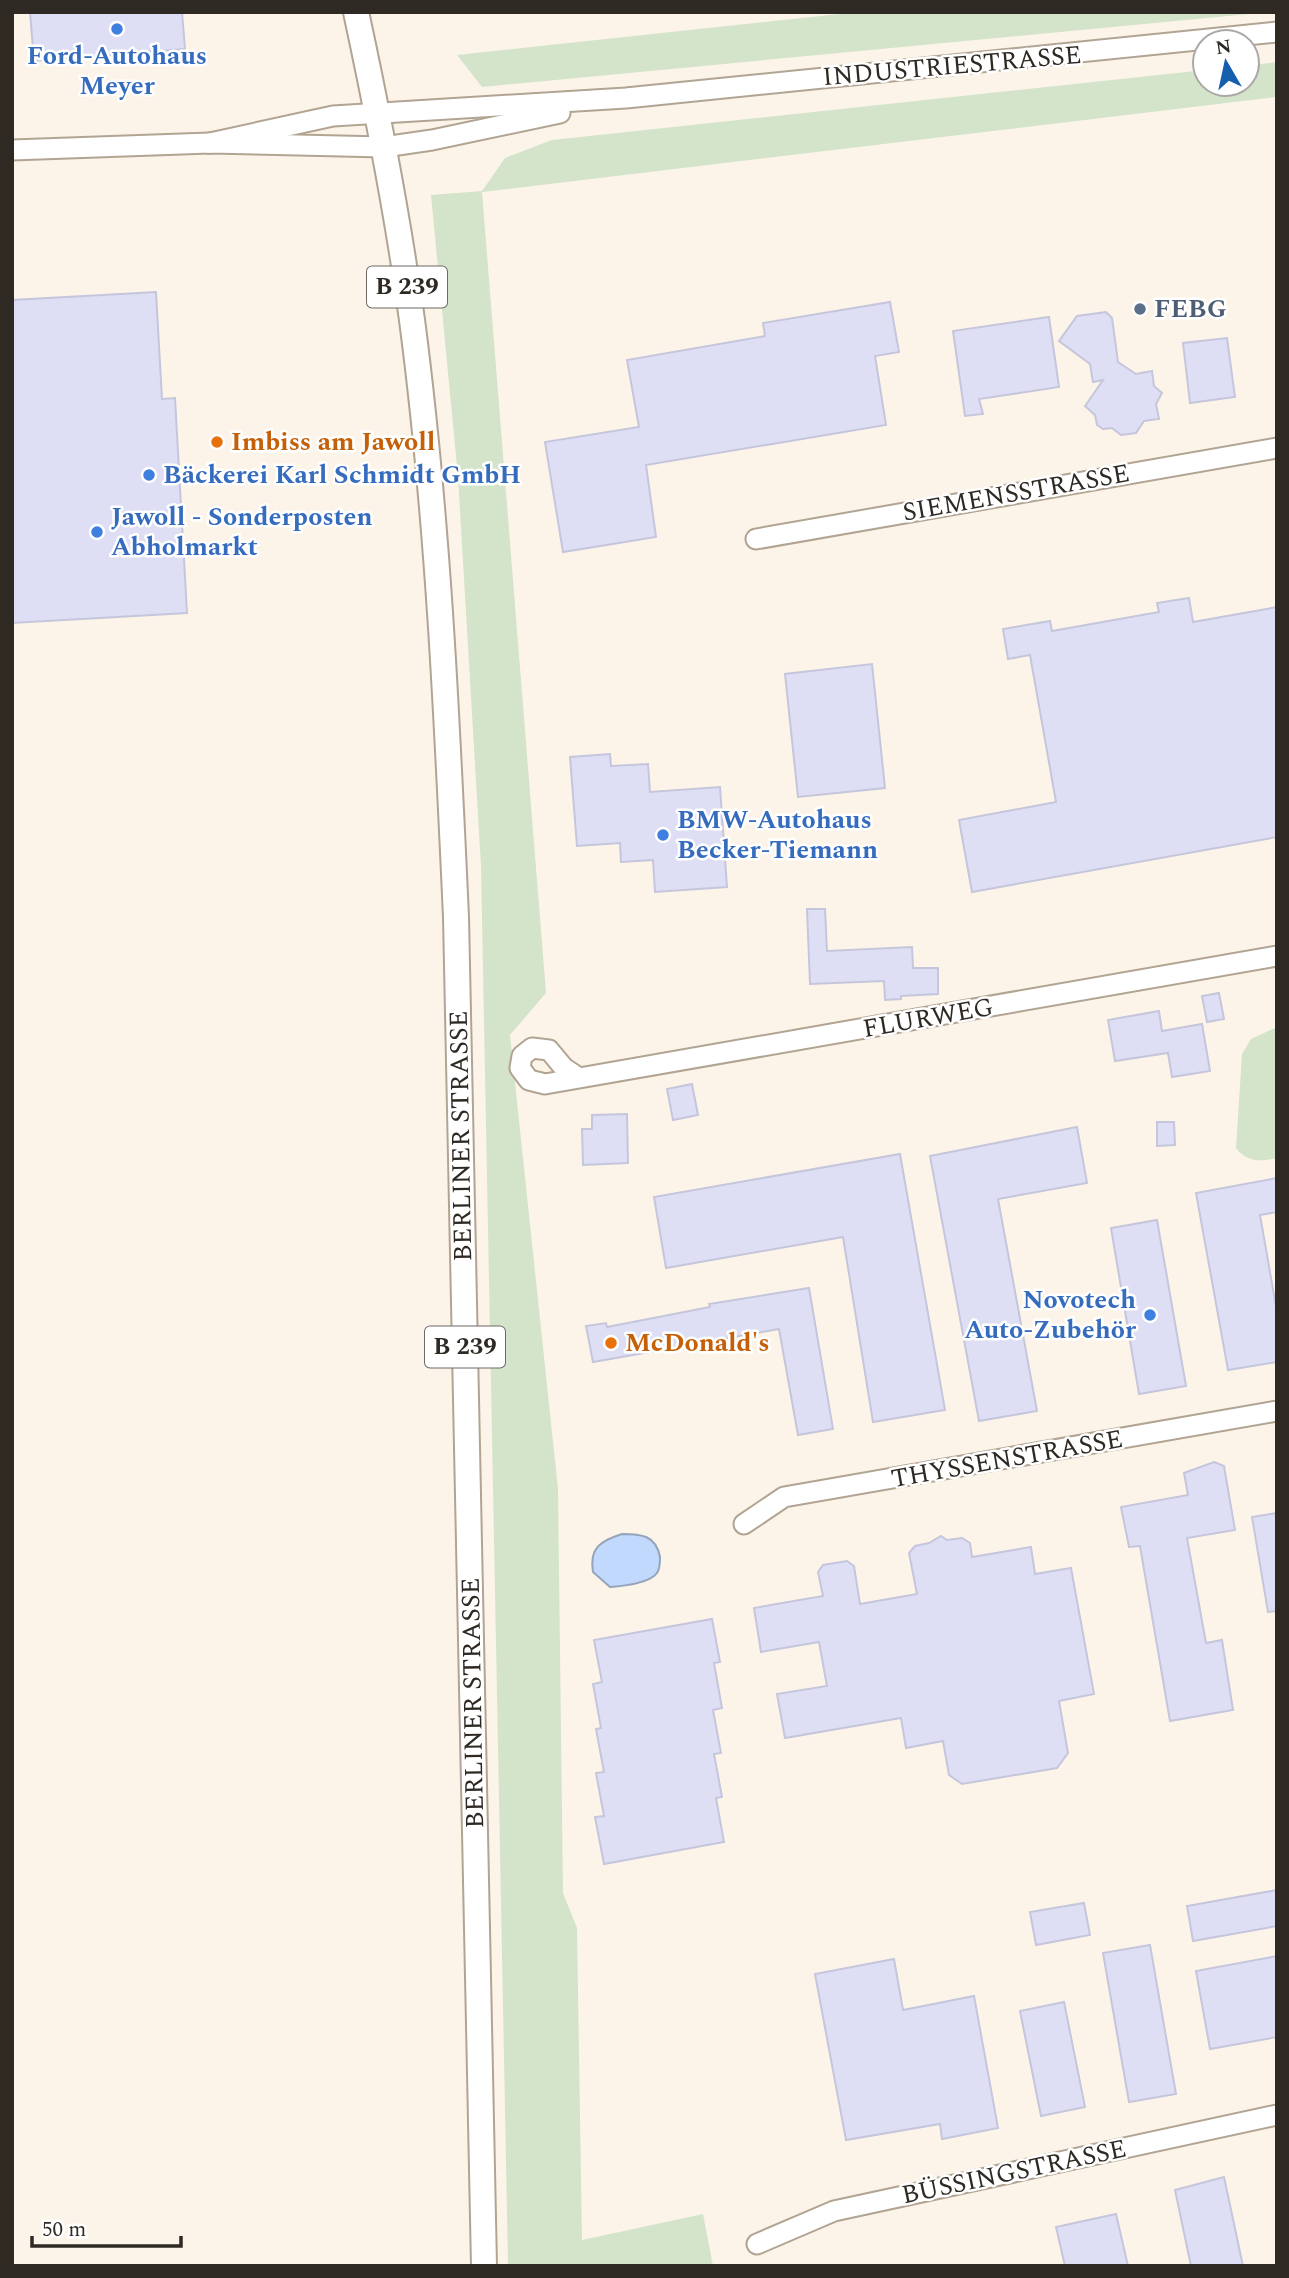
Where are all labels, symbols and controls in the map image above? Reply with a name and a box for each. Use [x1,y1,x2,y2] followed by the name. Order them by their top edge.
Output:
[109,21,125,37] marker: Ford-Autohaus Meyer
[1191,28,1261,98] north arrow
[1214,32,1234,63] text: N
[821,35,1083,97] street label: INDUSTRIESTRASSE
[27,36,207,106] place label: Ford-Autohaus Meyer
[367,266,447,308] road number: B 239
[1154,289,1227,329] place label: FEBG
[1132,301,1148,317] marker: FEBG
[231,422,435,462] place label: Imbiss am Jawoll
[209,434,225,450] marker: Imbiss am Jawoll
[899,453,1133,533] street label: SIEMENSSTRASSE
[163,455,521,495] place label: Bäckerei Karl Schmidt GmbH
[141,467,157,483] marker: Bäckerei Karl Schmidt GmbH
[111,497,372,567] place label: Jawoll - Sonderposten Abholmarkt
[89,524,105,540] marker: Jawoll - Sonderposten Abholmarkt
[677,800,878,870] place label: BMW-Autohaus Becker-Tiemann
[655,827,671,843] marker: BMW-Autohaus Becker-Tiemann
[860,987,996,1049] street label: FLURWEG
[439,1010,483,1262] street label: BERLINER STRASSE
[964,1280,1137,1350] place label: Novotech Auto-Zubehör
[1142,1307,1158,1323] marker: Novotech Auto-Zubehör
[625,1323,770,1363] place label: McDonald's
[425,1326,505,1367] road number: B 239
[603,1335,619,1351] marker: McDonald's
[888,1419,1126,1499] street label: THYSSENSTRASSE
[451,1577,495,1829] street label: BERLINER STRASSE
[898,2129,1130,2215] street label: BÜSSINGSTRASSE
[32,2204,180,2248] scale bar
[42,2214,86,2246] text: 50 m

